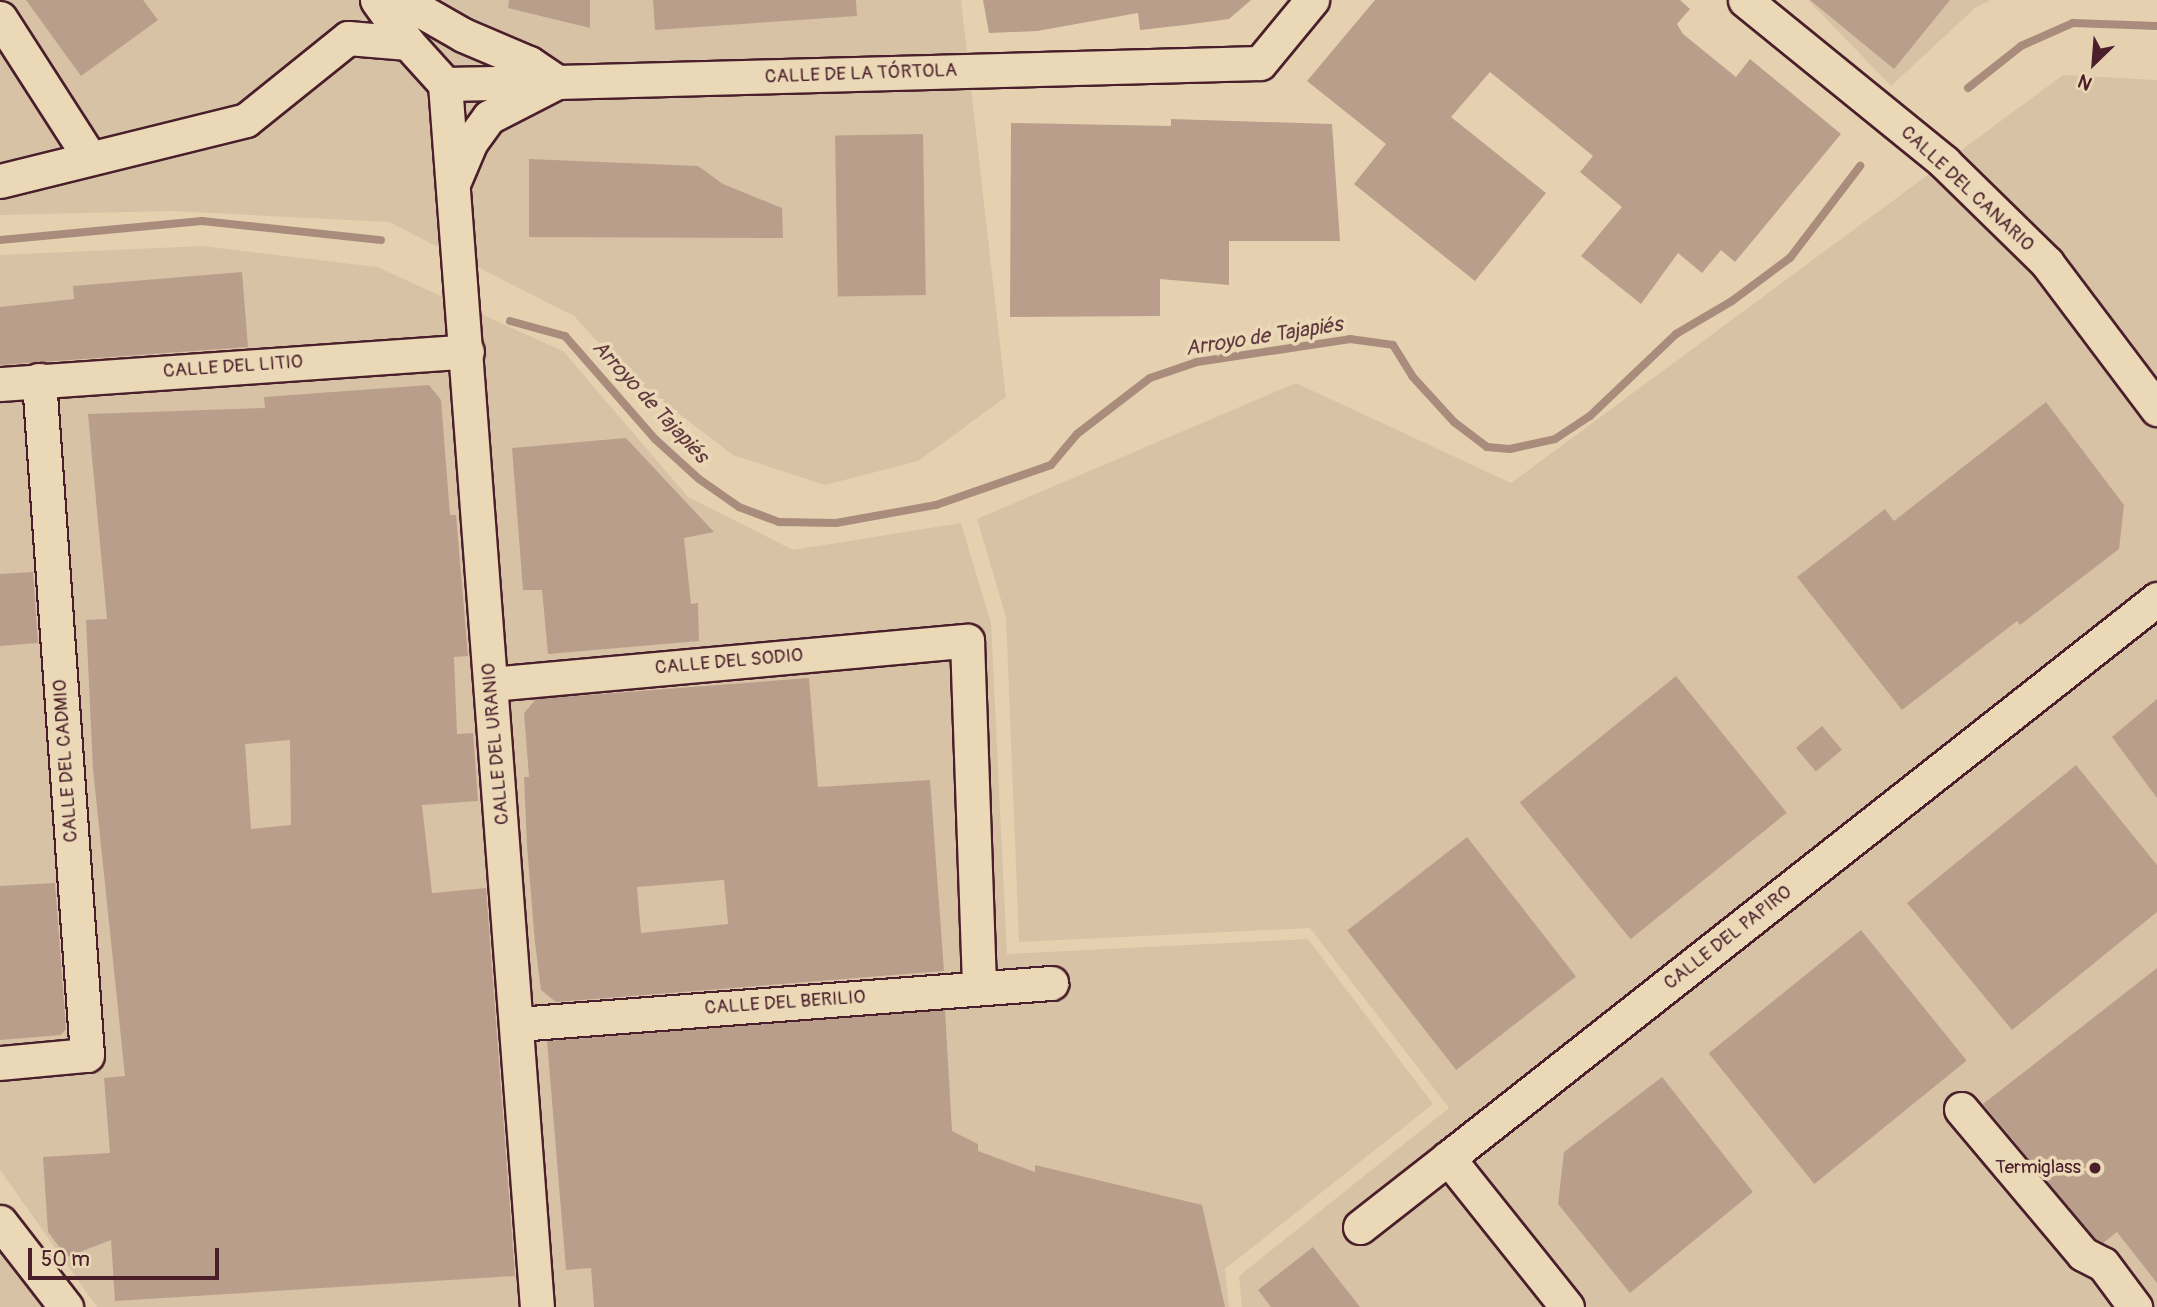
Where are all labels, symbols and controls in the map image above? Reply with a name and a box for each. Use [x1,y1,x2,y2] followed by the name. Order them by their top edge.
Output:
[2059,28,2129,98] north arrow
[764,59,958,89] street label: CALLE DE LA TÓRTOLA
[2074,68,2096,96] text: N
[1896,121,2038,257] street label: CALLE DEL CANARIO
[1184,312,1344,362] water label: Arroyo de Tajapiés
[587,335,713,469] water label: Arroyo de Tajapiés
[162,351,304,383] street label: CALLE DEL LITIO
[654,644,804,680] street label: CALLE DEL SODIO
[478,662,514,826] street label: CALLE DEL URANIO
[49,679,83,843] street label: CALLE DEL CADMIO
[1660,881,1796,995] street label: CALLE DEL PAPIRO
[704,986,866,1020] street label: CALLE DEL BERILIO
[1995,1157,2081,1179] place label: Termiglass
[2087,1160,2103,1176] marker: Termiglass
[32,1234,222,1278] scale bar
[41,1246,90,1273] text: 50 m

